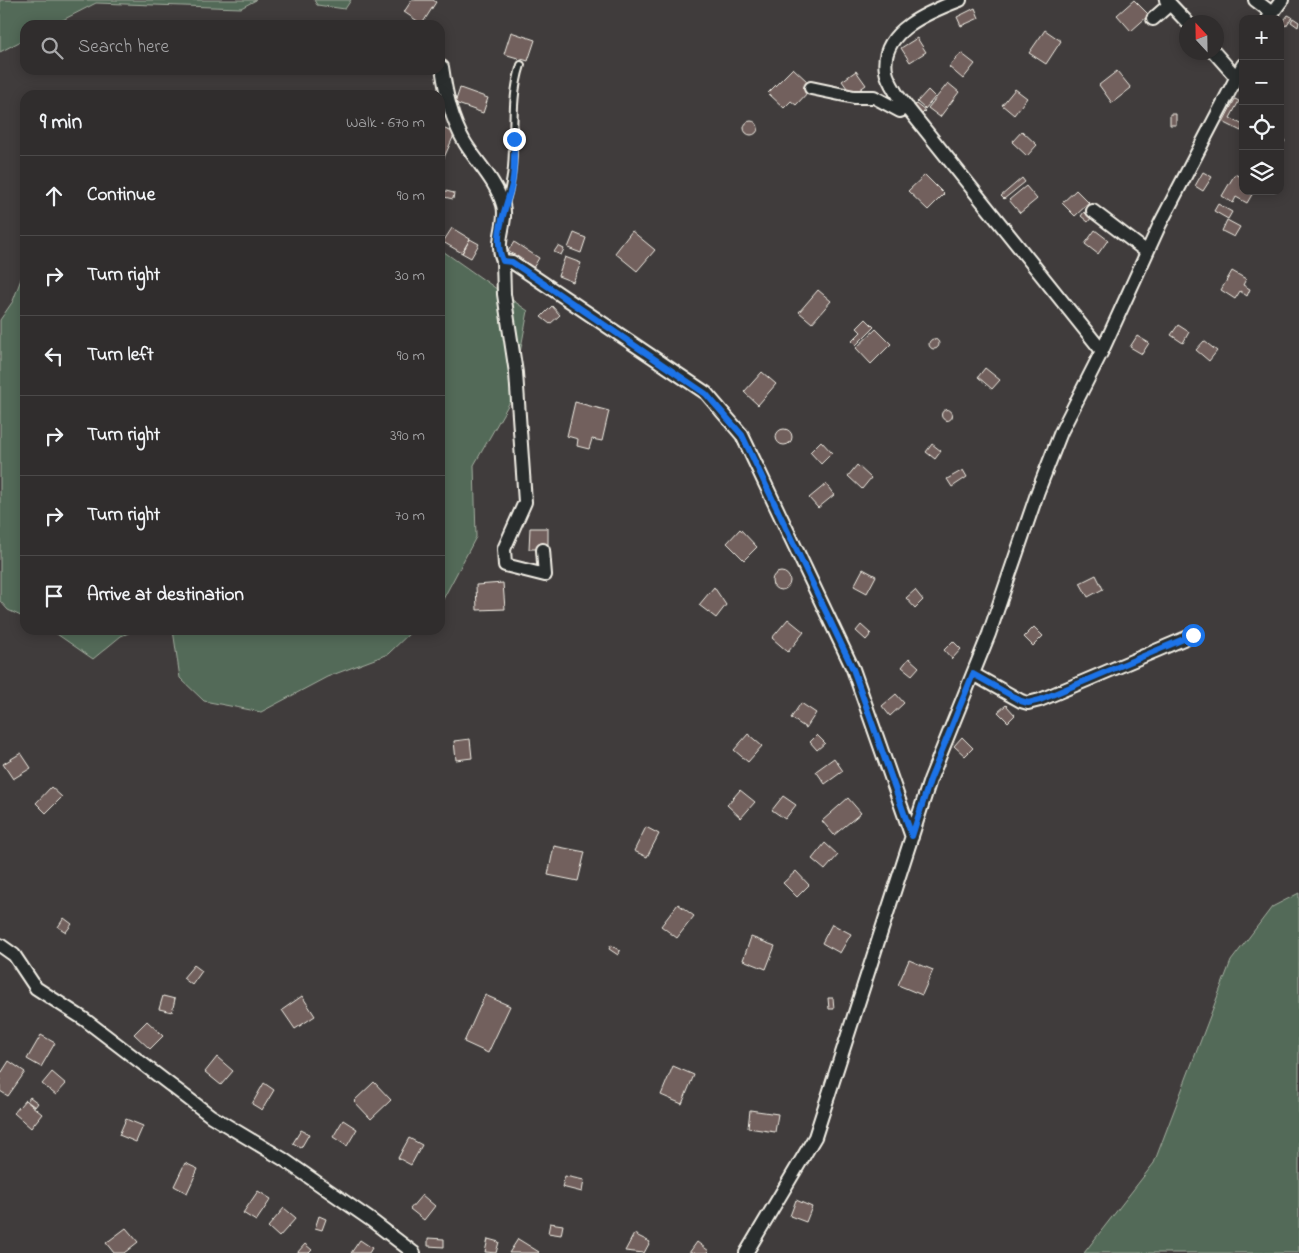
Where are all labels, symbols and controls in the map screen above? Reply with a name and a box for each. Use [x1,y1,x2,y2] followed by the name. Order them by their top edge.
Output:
[1179,15,1224,60] north arrow
[1239,15,1284,195] map controls
[1239,15,1284,60] button: +
[20,20,445,75] search box
[38,34,66,62] icon: search
[78,34,169,61] text: Search here
[1239,60,1284,105] button: −
[1239,105,1284,150] button: locate
[40,108,82,138] text: 9 min
[346,111,425,135] text: Walk · 670 m
[503,128,526,151] route end
[1239,150,1284,195] button: layers
[40,182,68,210] icon: ahead
[87,182,155,209] text: Continue
[397,184,425,208] text: 90 m
[40,262,68,290] icon: right
[87,262,160,289] text: Turn right
[395,264,425,288] text: 30 m
[40,342,68,370] icon: left
[87,342,154,369] text: Turn left
[397,344,425,368] text: 90 m
[40,422,68,450] icon: right
[87,422,160,449] text: Turn right
[390,424,425,448] text: 390 m
[40,502,68,530] icon: right
[87,502,160,529] text: Turn right
[395,504,425,528] text: 70 m
[40,582,68,610] icon: arrive
[87,582,244,609] text: Arrive at destination
[1182,624,1205,647] route start

